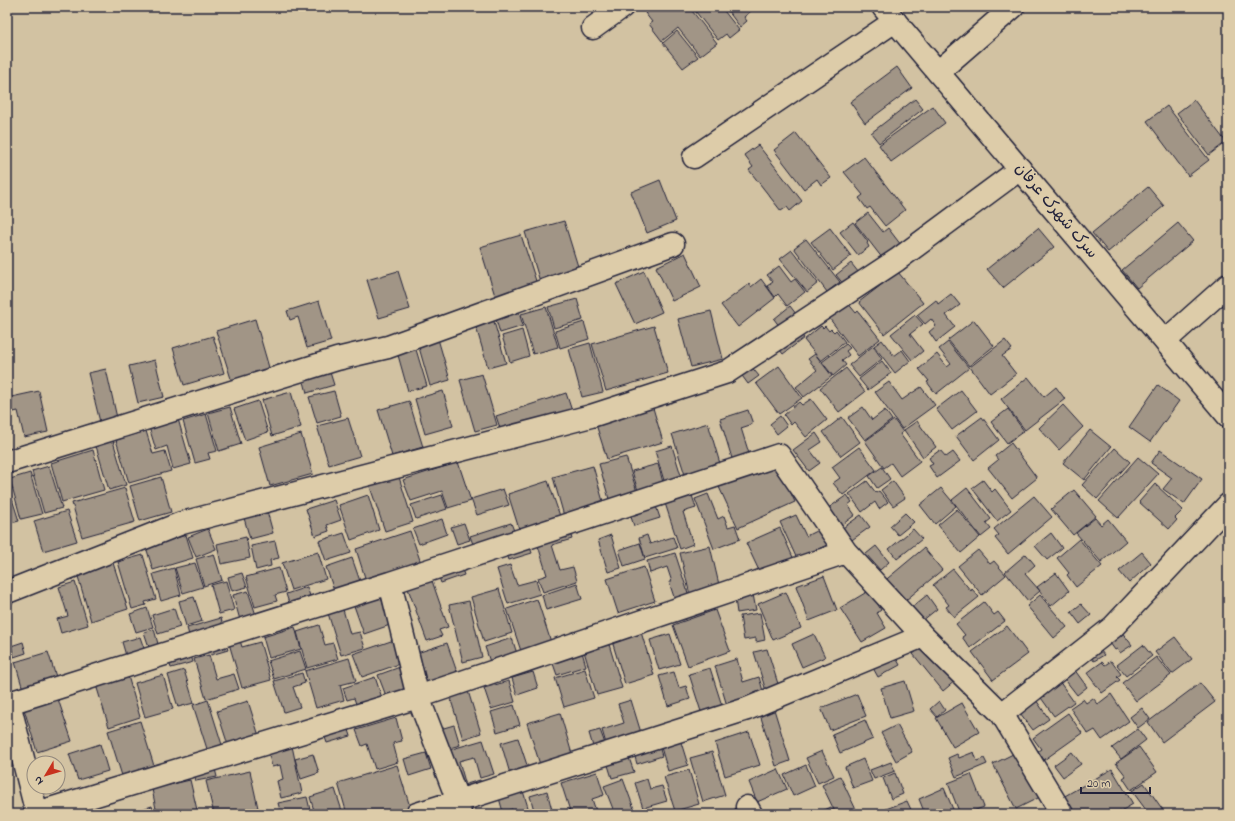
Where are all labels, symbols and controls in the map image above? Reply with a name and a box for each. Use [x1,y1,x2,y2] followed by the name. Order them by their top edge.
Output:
[1009,158,1103,264] street label: سرک شهرک عرفان
[26,755,66,795] north arrow
[1081,769,1150,795] scale bar
[30,773,48,788] text: N
[1087,775,1110,793] text: 20 m

